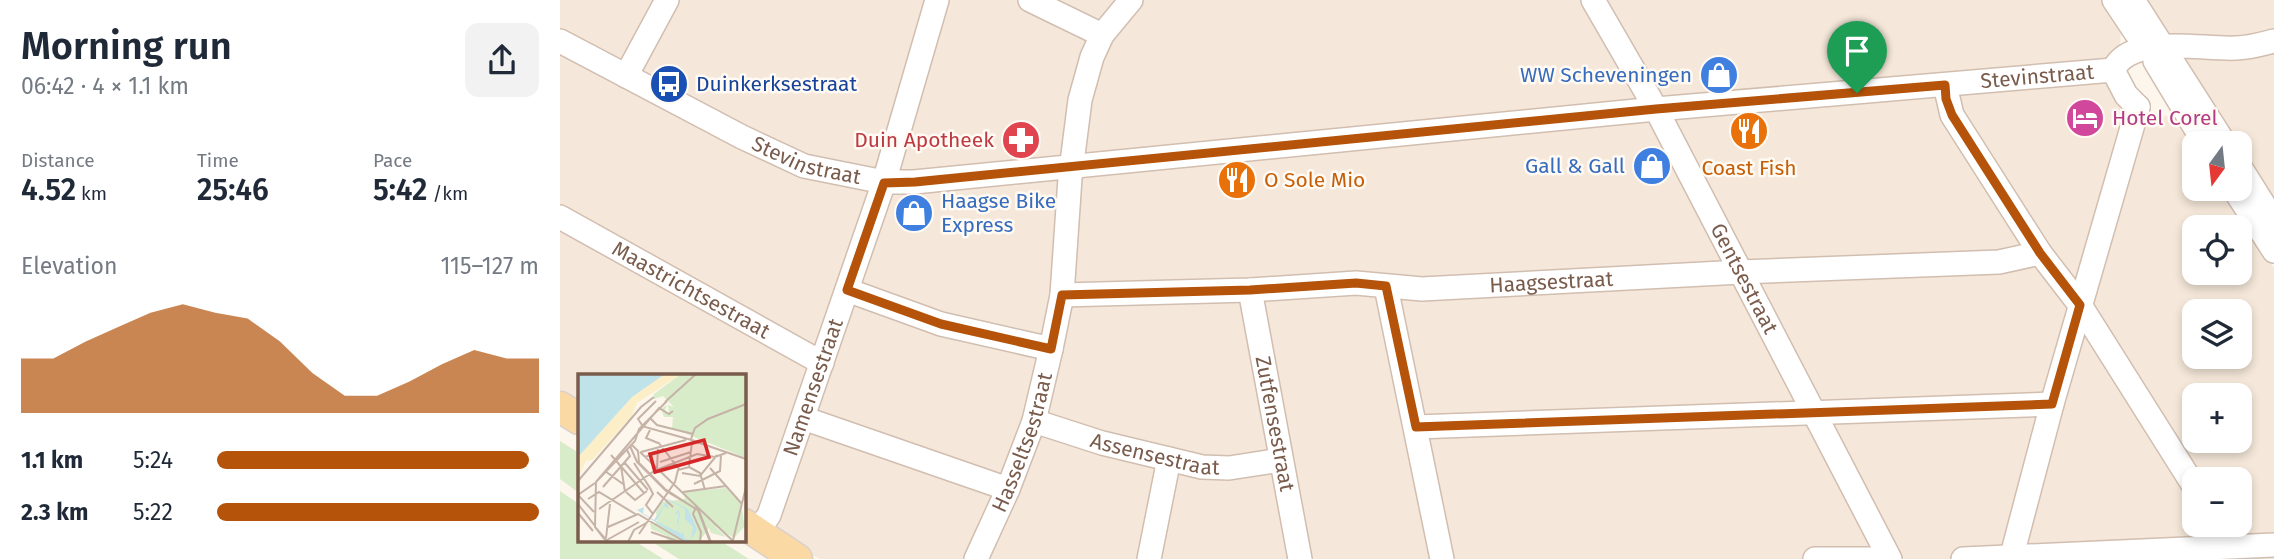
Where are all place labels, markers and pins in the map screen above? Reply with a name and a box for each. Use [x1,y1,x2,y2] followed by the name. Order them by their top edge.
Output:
[1827,21,1887,93] pin
[1698,54,1740,96] shop icon: WW Scheveningen
[1520,62,1692,88] place label: WW Scheveningen
[648,63,690,105] bus stop icon: Duinkerksestraat
[696,71,857,97] place label: Duinkerksestraat
[2064,97,2106,139] hotel icon: Hotel Corel
[2112,105,2218,131] place label: Hotel Corel
[1728,110,1770,152] restaurant icon: Coast Fish
[1000,119,1042,161] pharmacy icon: Duin Apotheek
[854,127,994,153] place label: Duin Apotheek
[1631,145,1673,187] shop icon: Gall & Gall
[1525,153,1625,179] place label: Gall & Gall
[1701,155,1797,181] place label: Coast Fish
[1216,159,1258,201] restaurant icon: O Sole Mio
[1264,167,1365,193] place label: O Sole Mio
[941,188,1056,238] place label: Haagse Bike Express
[893,192,935,234] shop icon: Haagse Bike Express

